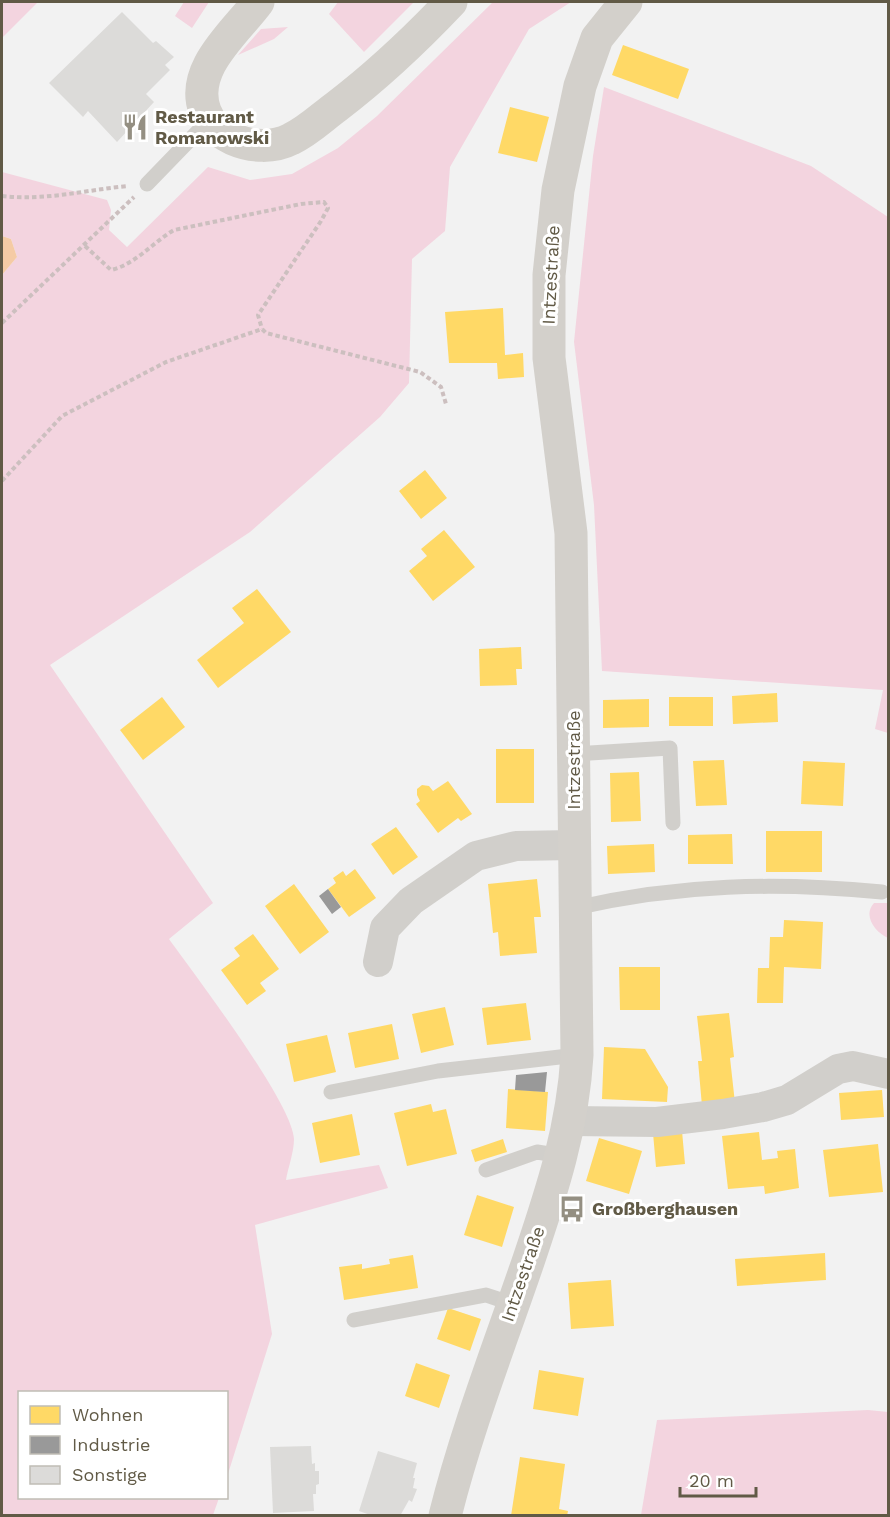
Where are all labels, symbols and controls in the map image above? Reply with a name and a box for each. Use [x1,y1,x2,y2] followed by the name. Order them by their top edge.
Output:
[155,106,269,148] place label: Restaurant Romanowski
[120,112,150,142] restaurant icon: Restaurant Romanowski
[537,225,564,325] street label: Intzestraße
[563,710,584,810] street label: Intzestraße
[557,1194,587,1224] bus stop icon: Großberghausen
[592,1198,738,1219] place label: Großberghausen
[496,1223,549,1324] street label: Intzestraße
[18,1391,228,1499] legend
[72,1404,143,1425] text: Wohnen
[72,1434,150,1455] text: Industrie
[680,1460,756,1498] scale bar
[72,1464,147,1485] text: Sonstige
[689,1470,734,1491] text: 20 m

